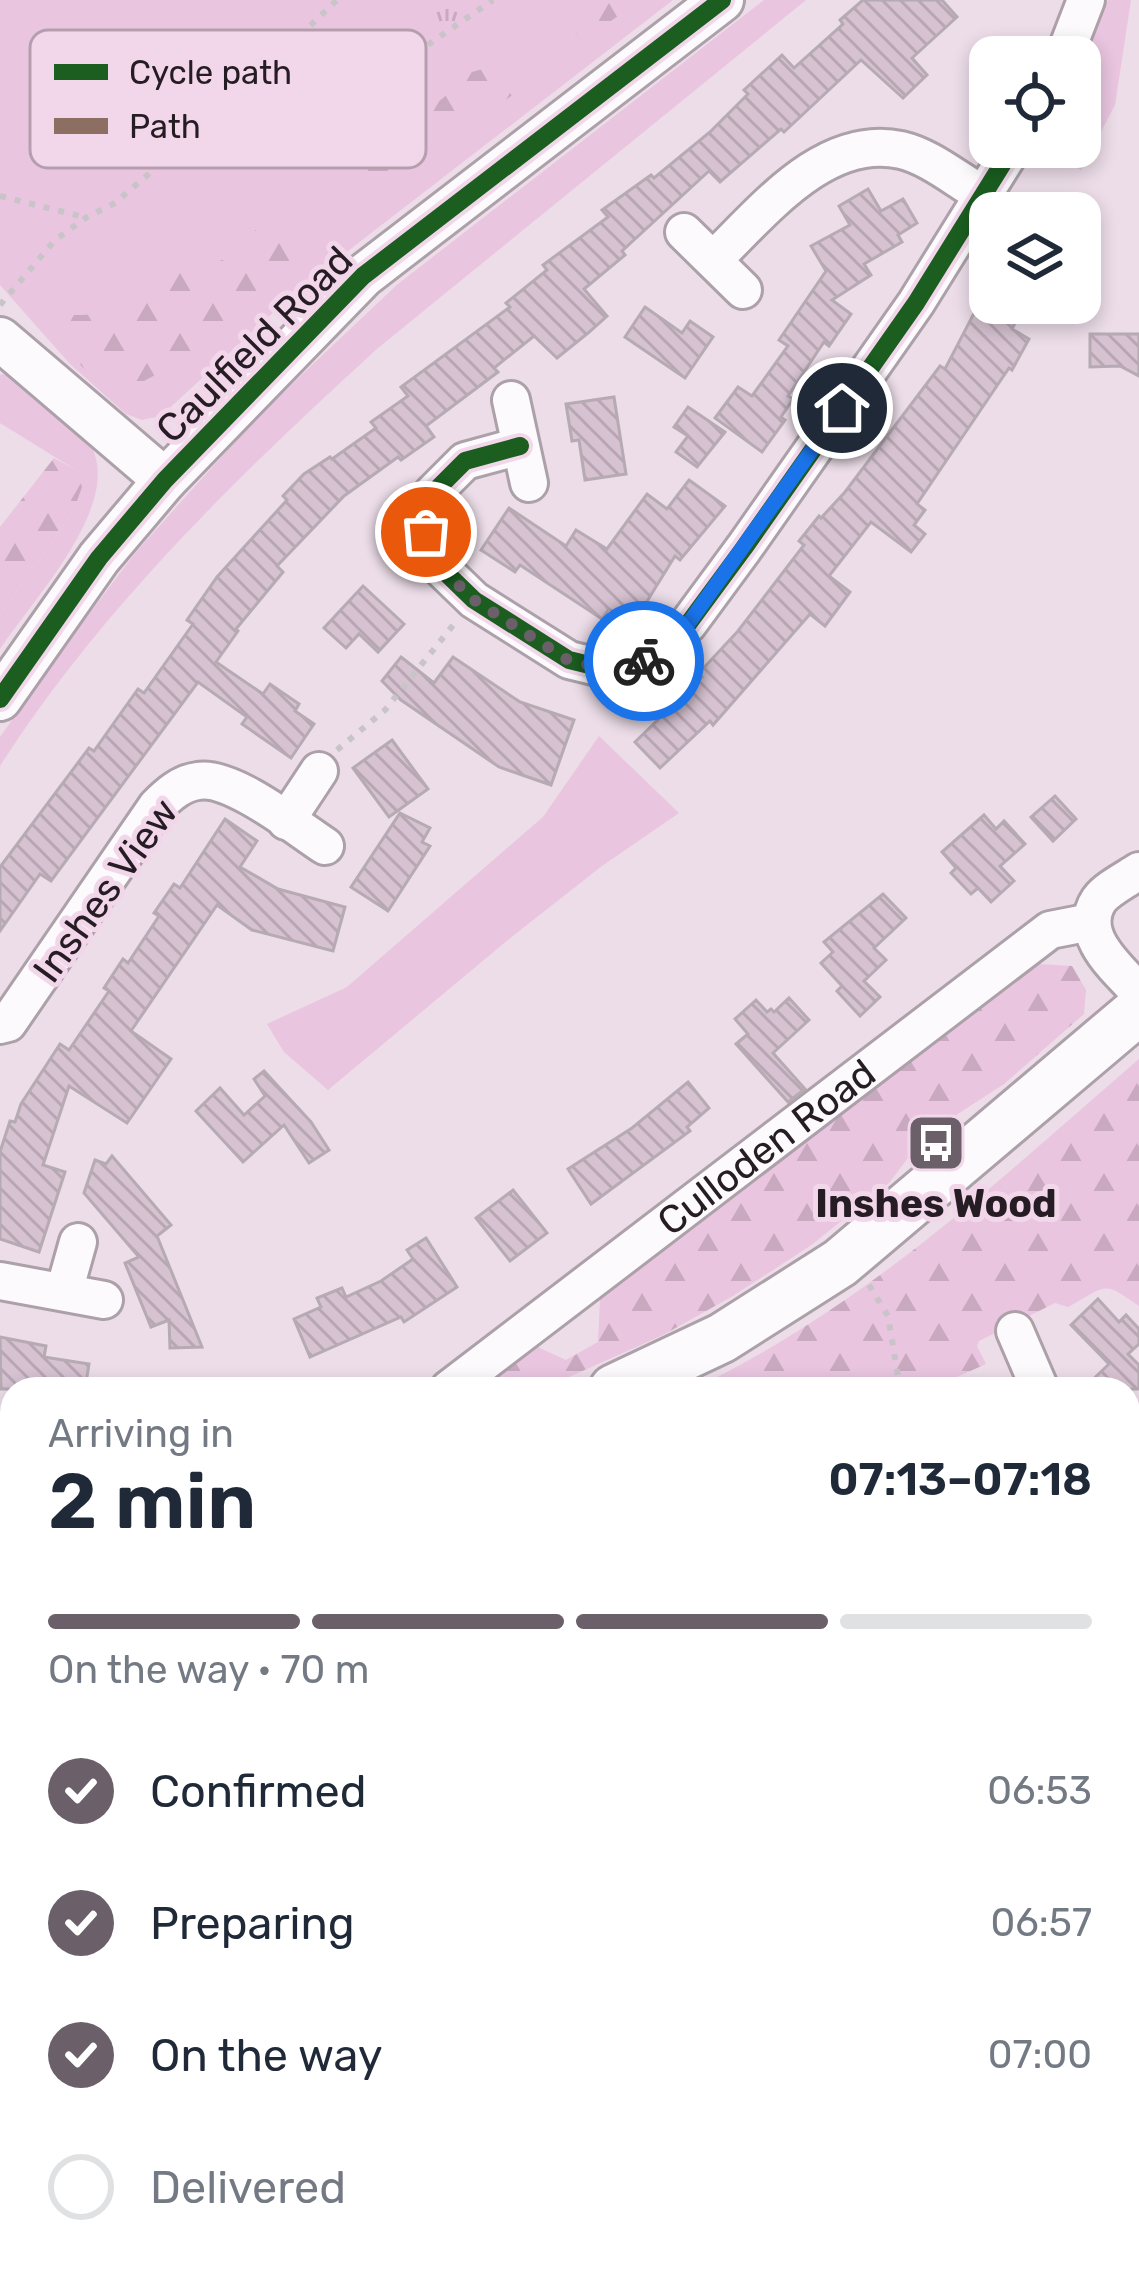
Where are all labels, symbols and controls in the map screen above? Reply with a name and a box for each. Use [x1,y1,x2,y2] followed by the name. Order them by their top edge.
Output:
[30,30,426,168] legend
[969,36,1101,324] map controls
[969,36,1101,168] button: locate
[129,53,292,92] text: Cycle path
[129,107,201,146] text: Path
[969,192,1101,324] button: layers
[147,237,362,452] street label: Caulfield Road
[791,357,893,459] pin
[809,375,875,441] icon: home
[375,481,477,583] pin
[393,499,459,565] icon: bag
[584,601,704,721] courier
[611,628,677,694] icon: bike
[24,790,188,991] street label: Inshes View
[649,1050,885,1245] street label: Culloden Road
[905,1112,967,1174] bus stop icon: Inshes Wood
[815,1181,1057,1227] place label: Inshes Wood
[48,1411,234,1457] text: Arriving in
[829,1453,1092,1506] text: 07:13–07:18
[48,1455,256,1548] text: 2 min
[48,1647,370,1693] text: On the way · 70 m
[48,1758,114,1824] icon: check
[150,1765,367,1818] text: Confirmed
[987,1768,1092,1814] text: 06:53
[48,1890,114,1956] icon: check
[150,1897,355,1950] text: Preparing
[991,1900,1092,1946] text: 06:57
[48,2022,114,2088] icon: check
[150,2029,383,2082] text: On the way
[988,2032,1092,2078] text: 07:00
[150,2161,346,2214] text: Delivered

